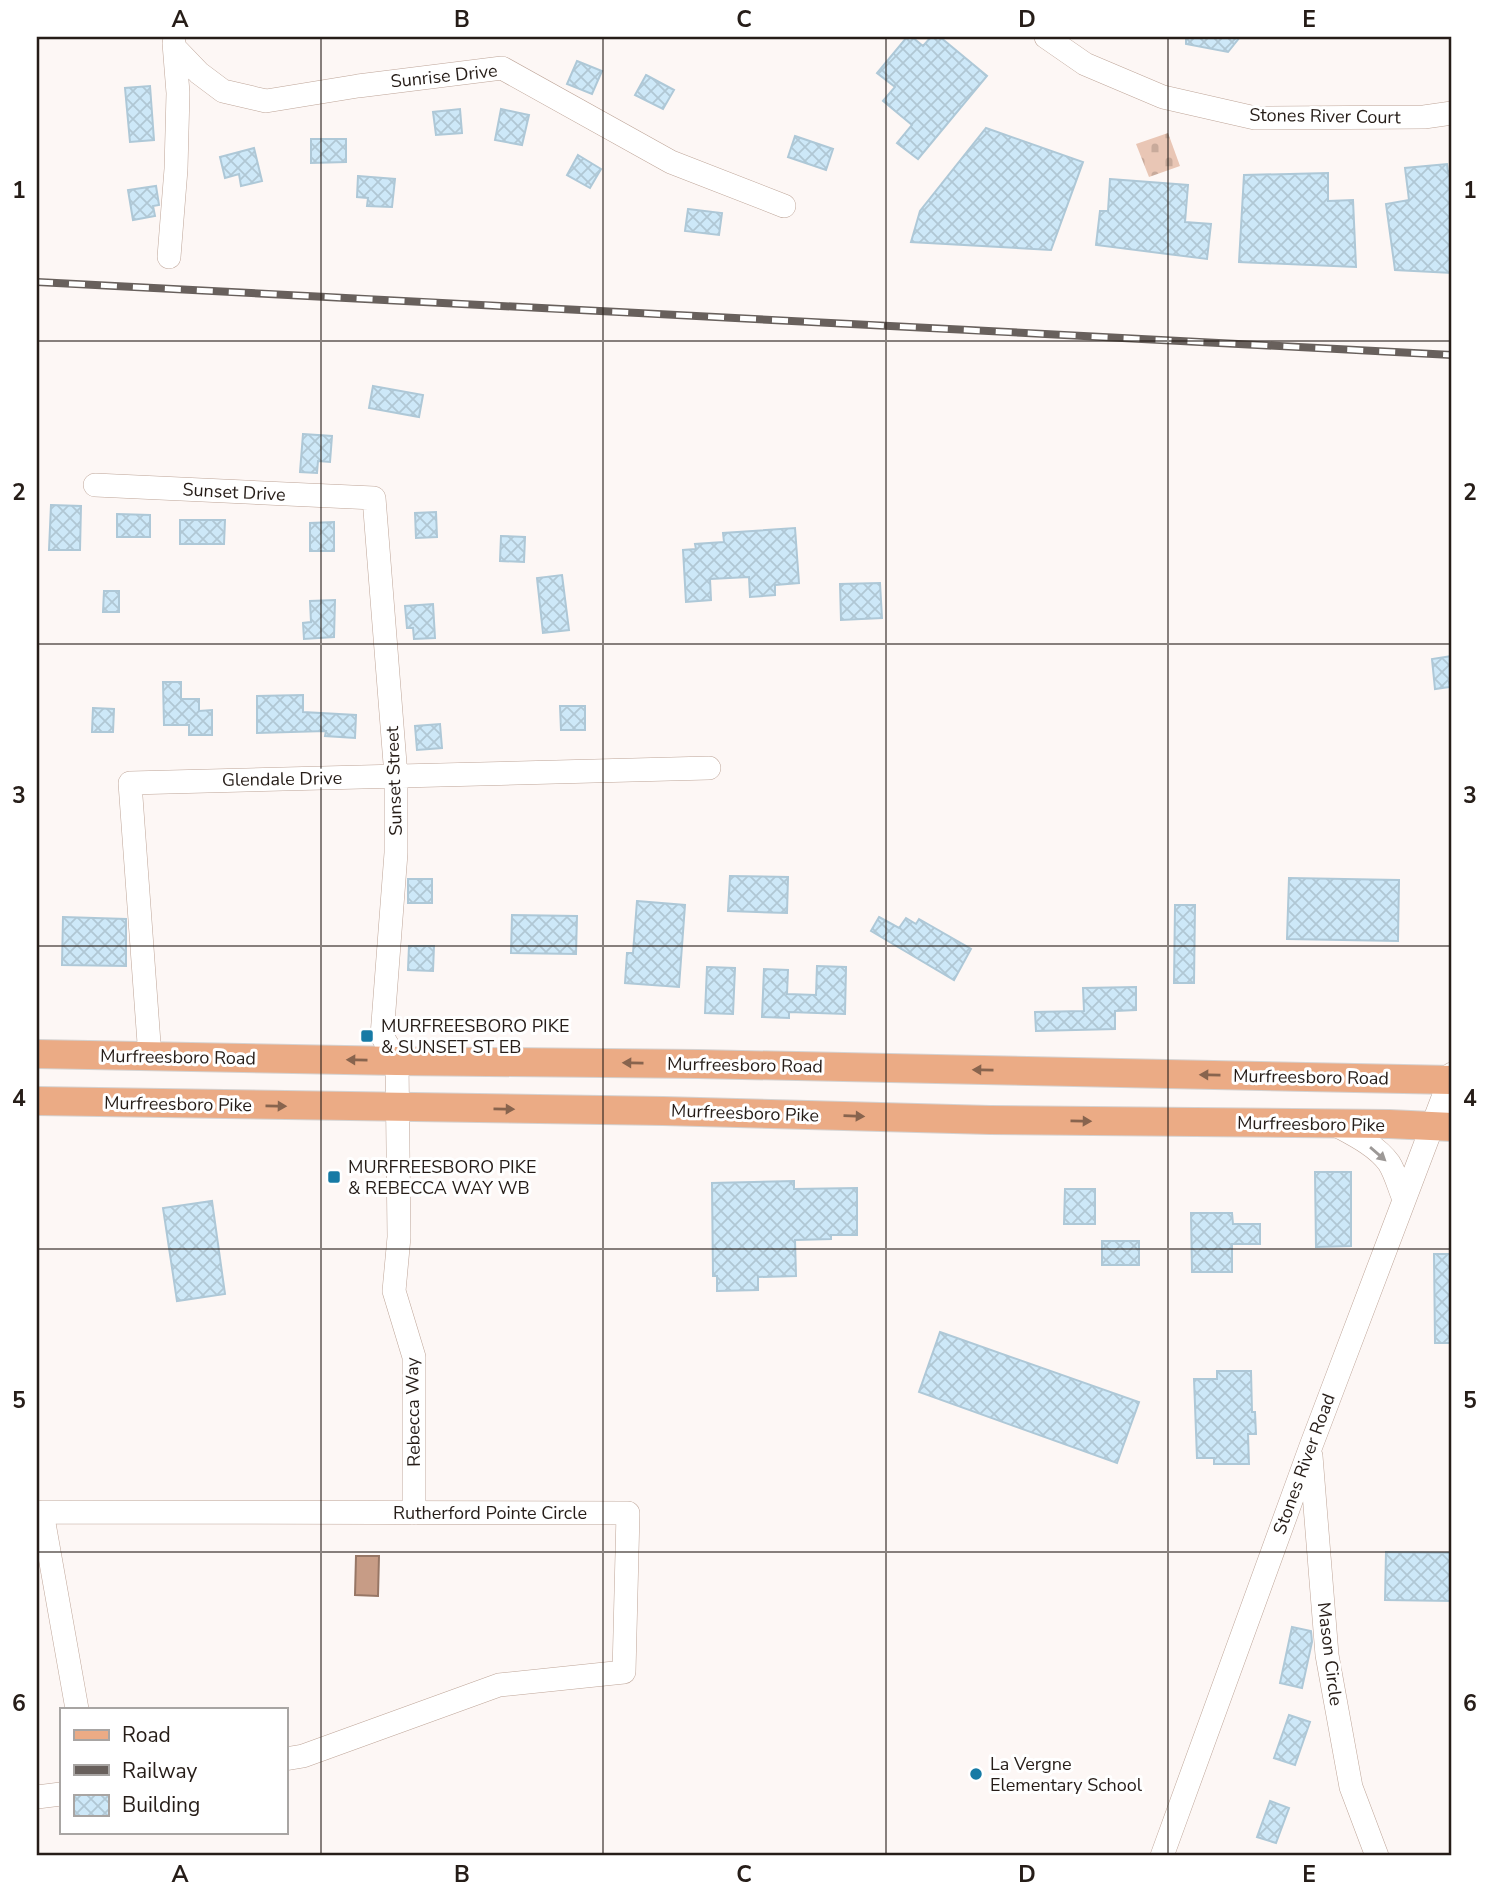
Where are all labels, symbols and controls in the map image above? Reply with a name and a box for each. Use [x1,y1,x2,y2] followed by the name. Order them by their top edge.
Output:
[171,4,189,35] text: A
[454,4,470,35] text: B
[736,4,752,35] text: C
[1018,4,1036,35] text: D
[1302,4,1316,35] text: E
[389,58,499,94] street label: Sunrise Drive
[1249,103,1401,129] street label: Stones River Court
[12,175,26,206] text: 1
[1463,175,1477,206] text: 1
[12,477,26,508] text: 2
[182,477,286,507] street label: Sunset Drive
[1463,477,1477,508] text: 2
[380,725,408,836] street label: Sunset Street
[222,766,342,792] street label: Glendale Drive
[12,780,26,811] text: 3
[1463,780,1477,811] text: 3
[381,1014,569,1059] place label: MURFREESBORO PIKE & SUNSET ST EB
[359,1028,375,1044] marker: MURFREESBORO PIKE & SUNSET ST EB
[100,1044,256,1070] street label: Murfreesboro Road
[667,1052,823,1078] street label: Murfreesboro Road
[345,1055,367,1066] one-way arrow
[622,1058,644,1069] one-way arrow
[972,1064,994,1076] one-way arrow
[1233,1064,1389,1090] street label: Murfreesboro Road
[1199,1069,1221,1081] one-way arrow
[12,1083,26,1114] text: 4
[1463,1083,1477,1114] text: 4
[104,1091,252,1117] street label: Murfreesboro Pike
[671,1098,819,1128] street label: Murfreesboro Pike
[266,1100,288,1111] one-way arrow
[493,1103,515,1114] one-way arrow
[843,1111,865,1122] one-way arrow
[1237,1111,1385,1137] street label: Murfreesboro Pike
[1071,1115,1093,1127] one-way arrow
[1369,1146,1387,1162] one-way arrow
[348,1155,536,1200] place label: MURFREESBORO PIKE & REBECCA WAY WB
[326,1169,342,1185] marker: MURFREESBORO PIKE & REBECCA WAY WB
[400,1356,426,1467] street label: Rebecca Way
[12,1385,26,1416] text: 5
[1463,1385,1477,1416] text: 5
[1267,1390,1341,1538] street label: Stones River Road
[393,1501,587,1525] street label: Rutherford Pointe Circle
[1312,1601,1348,1707] street label: Mason Circle
[12,1688,26,1719] text: 6
[1463,1688,1477,1719] text: 6
[60,1708,287,1834] legend
[122,1721,171,1749] text: Road
[990,1752,1143,1797] place label: La Vergne Elementary School
[122,1757,197,1785] text: Railway
[968,1766,984,1782] marker: La Vergne Elementary School
[122,1791,200,1819] text: Building
[171,1859,189,1890] text: A
[454,1859,470,1890] text: B
[736,1859,752,1890] text: C
[1018,1859,1036,1890] text: D
[1302,1859,1316,1890] text: E

